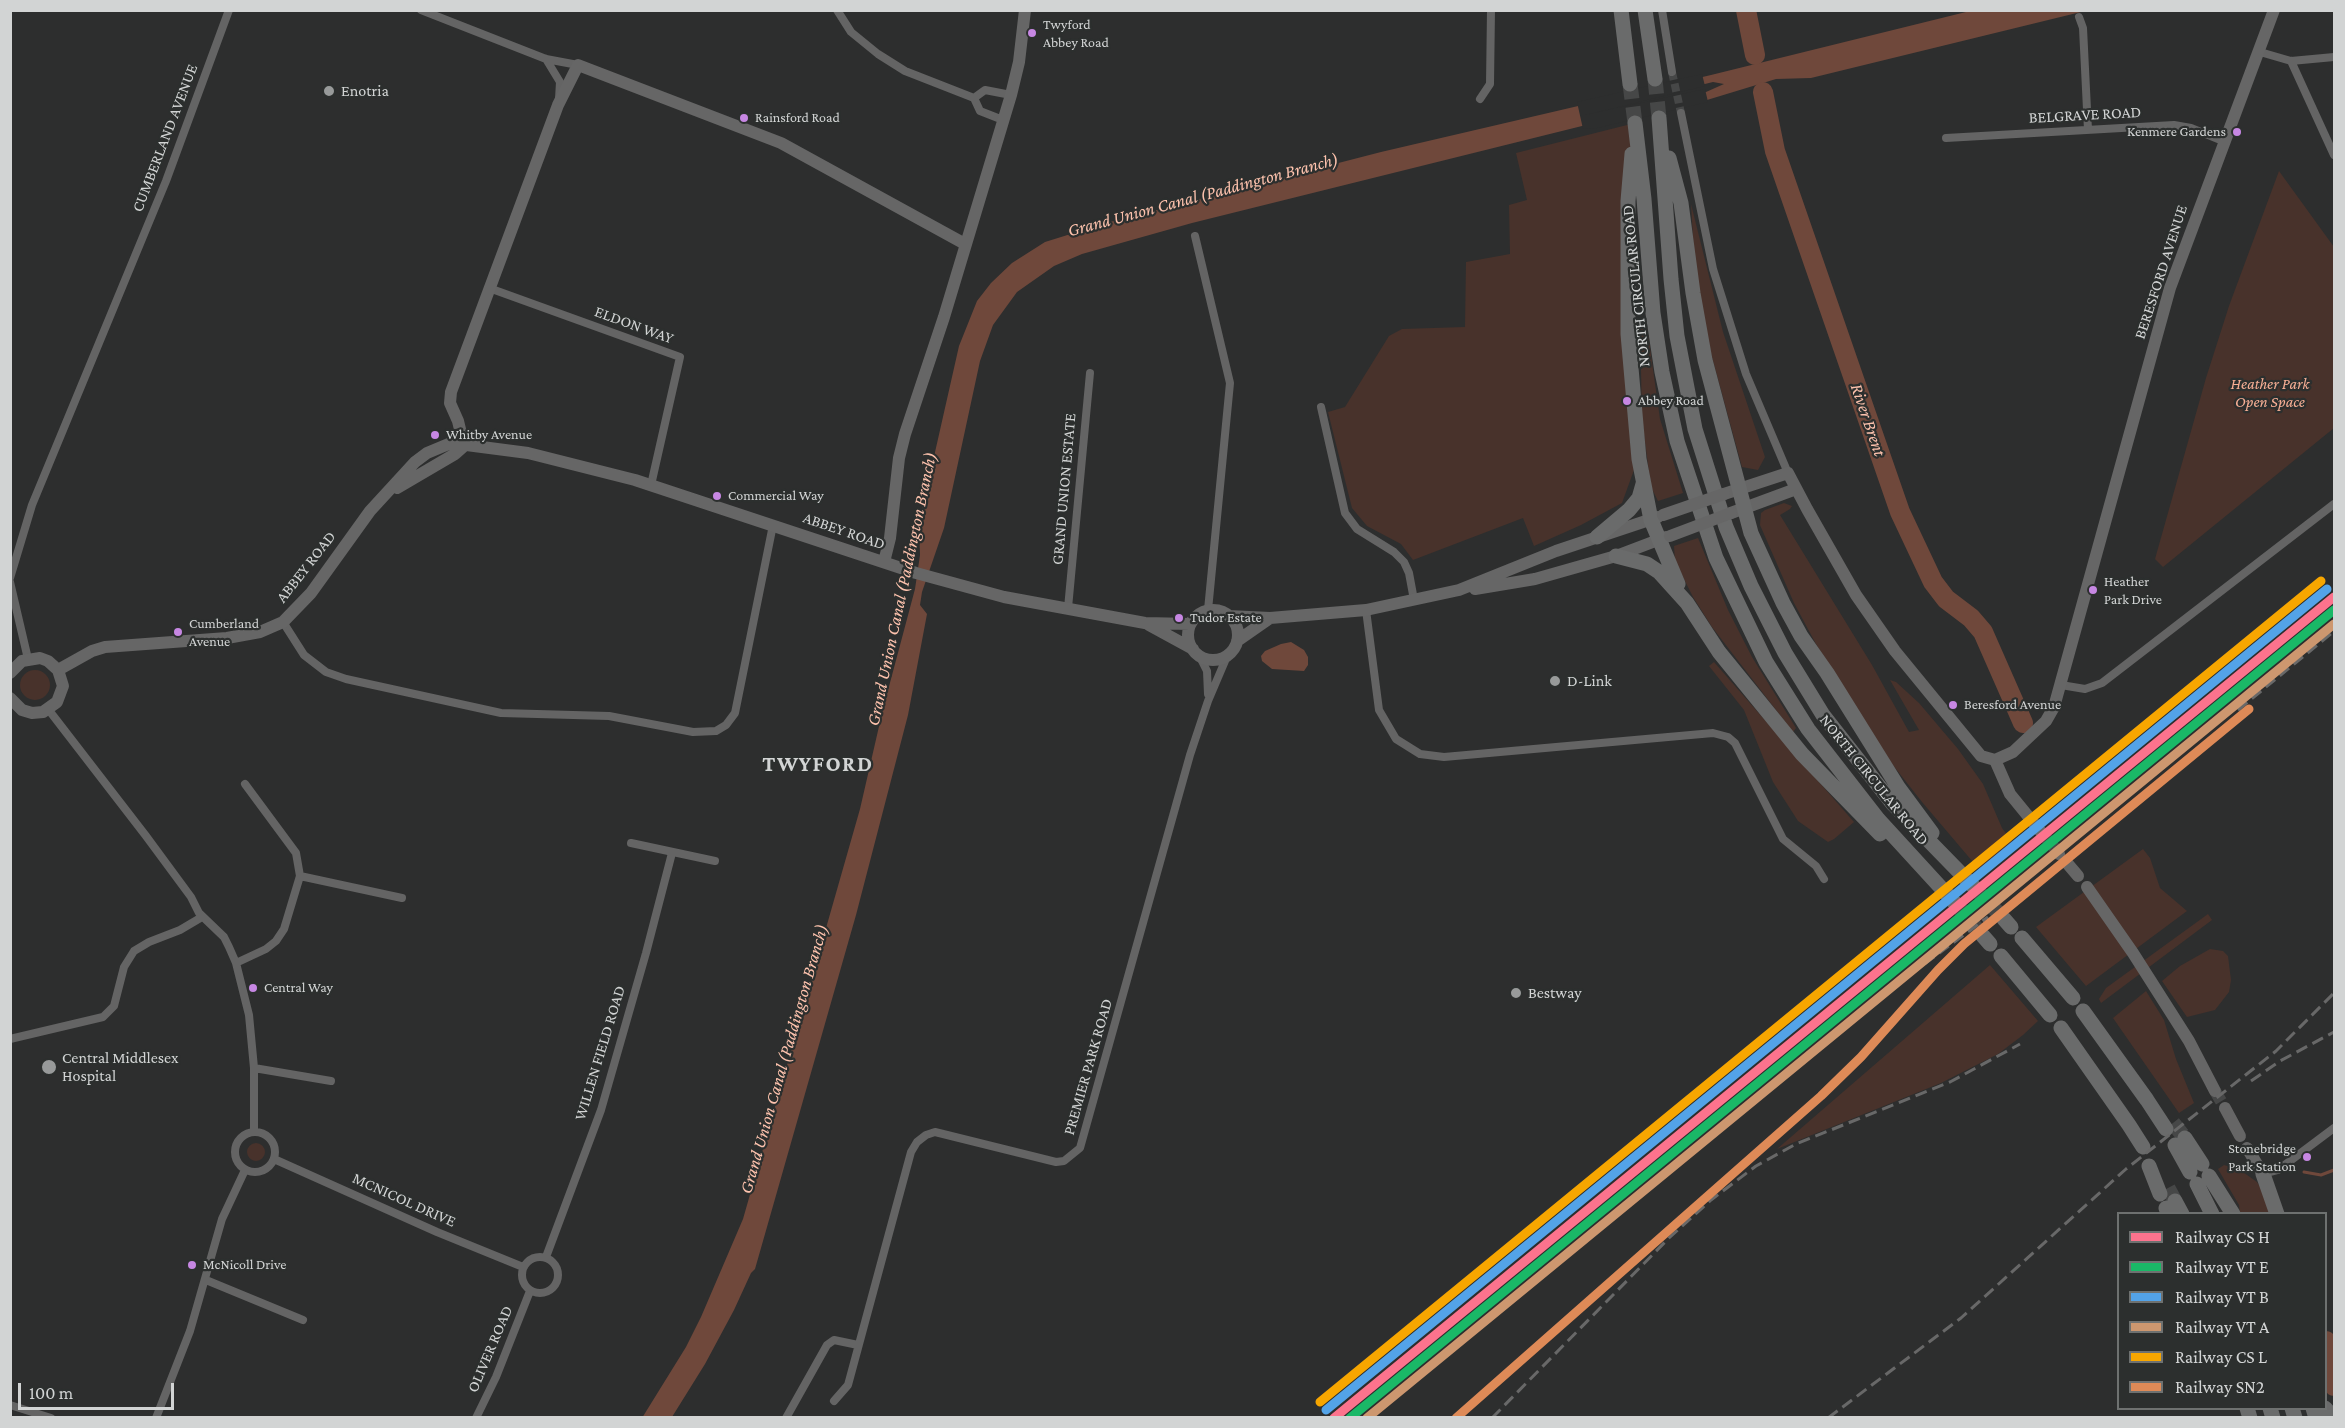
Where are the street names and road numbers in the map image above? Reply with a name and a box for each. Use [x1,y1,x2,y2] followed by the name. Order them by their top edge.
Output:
[128,61,202,215] street label: CUMBERLAND AVENUE
[2028,102,2142,128] street label: BELGRAVE ROAD
[2130,203,2192,341] street label: BERESFORD AVENUE
[1618,204,1654,368] street label: NORTH CIRCULAR ROAD
[592,302,676,348] street label: ELDON WAY
[1048,412,1080,566] street label: GRAND UNION ESTATE
[800,508,888,554] street label: ABBEY ROAD
[272,527,340,607] street label: ABBEY ROAD
[1815,711,1933,849] street label: NORTH CIRCULAR ROAD
[570,983,630,1123] street label: WILLEN FIELD ROAD
[1059,997,1117,1137] street label: PREMIER PARK ROAD
[349,1169,459,1231] street label: MCNICOL DRIVE
[463,1303,517,1395] street label: OLIVER ROAD

